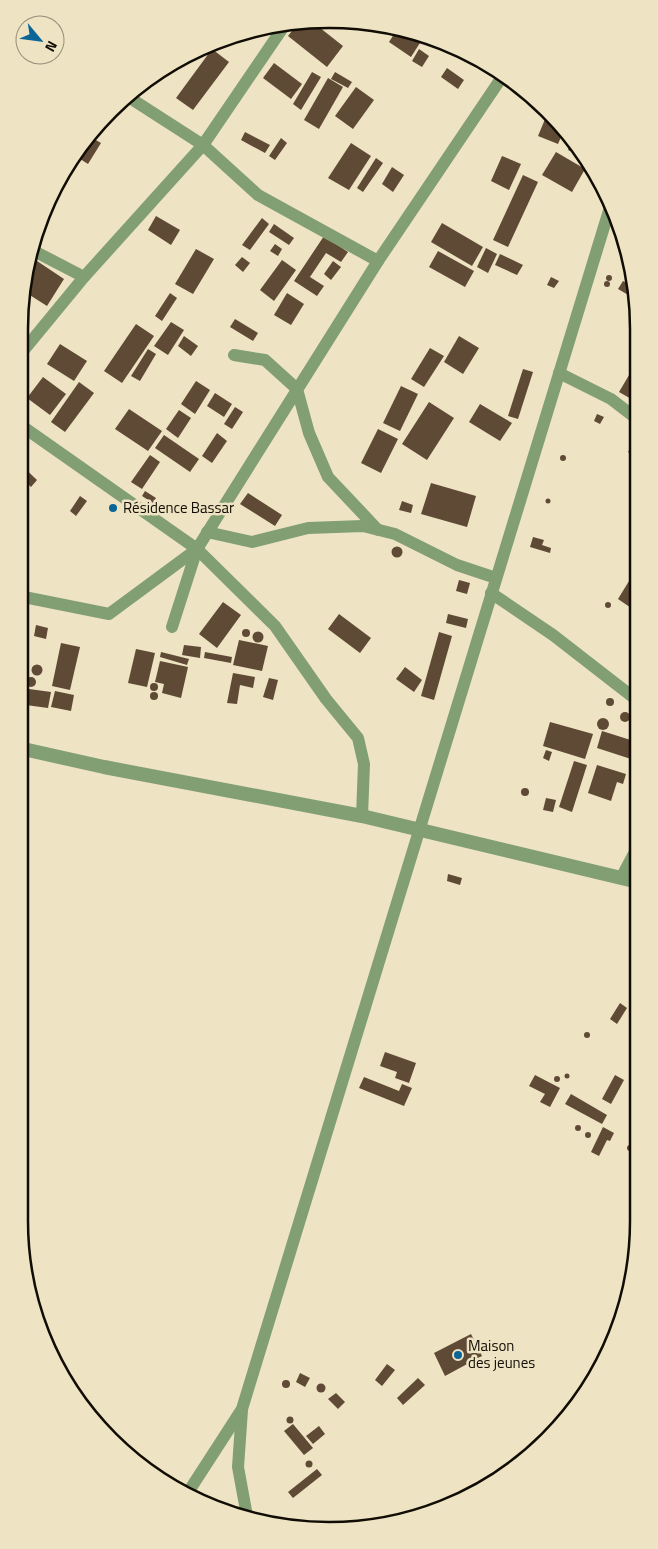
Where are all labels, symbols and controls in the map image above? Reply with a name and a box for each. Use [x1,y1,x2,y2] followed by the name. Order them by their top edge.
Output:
[15,15,65,65] north arrow
[40,37,63,56] text: N
[123,496,234,519] place label: Résidence Bassar
[107,502,119,514] marker: Résidence Bassar
[468,1334,535,1374] place label: Maison des jeunes
[452,1349,464,1361] marker: Maison des jeunes

